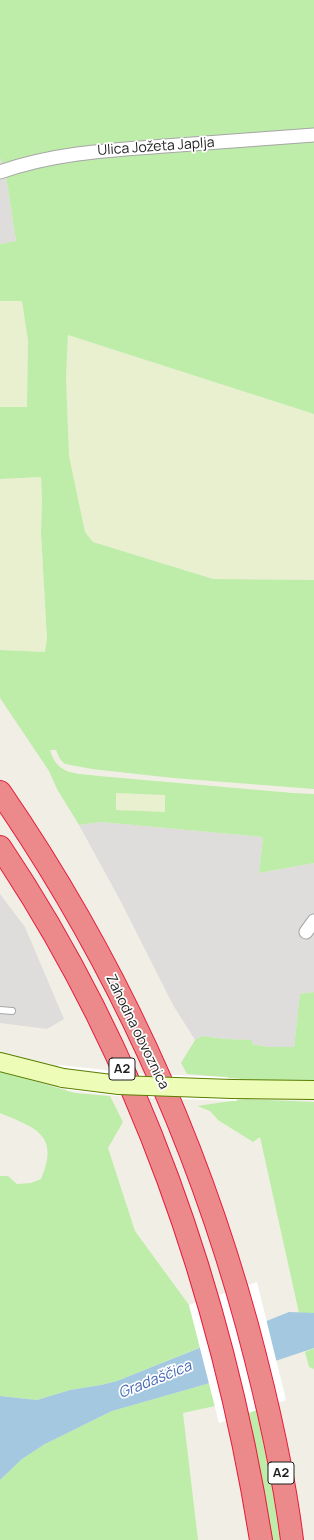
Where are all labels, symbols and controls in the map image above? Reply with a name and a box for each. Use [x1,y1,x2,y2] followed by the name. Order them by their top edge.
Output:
[97,135,215,159] street label: Ulica Jožeta Japlja
[102,972,172,1092] street label: Zahodna obvoznica
[109,1058,135,1080] road number: A2
[116,1357,194,1403] water label: Gradaščica
[268,1462,294,1484] road number: A2

